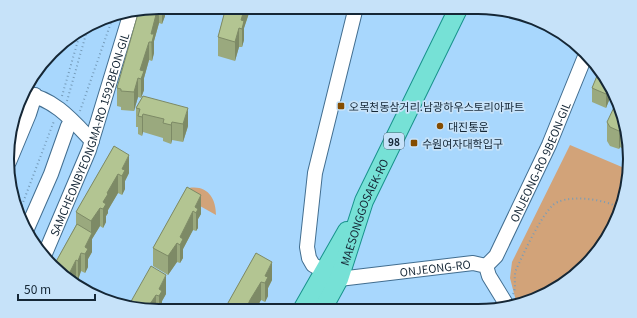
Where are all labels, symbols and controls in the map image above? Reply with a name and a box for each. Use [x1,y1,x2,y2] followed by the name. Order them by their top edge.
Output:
[45,31,132,238] street label: SAMCHEONBYEONGMA-RO 1592BEON-GIL
[349,98,524,114] place label: 오목천동삼거리.남광하우스토리아파트
[505,99,574,225] street label: ONJEONG-RO 9BEON-GIL
[336,101,346,111] marker: 오목천동삼거리.남광하우스토리아파트
[448,118,488,134] place label: 대진통운
[435,121,445,131] marker: 대진통운
[384,133,404,149] road number: 98
[422,135,503,151] place label: 수원여자대학입구
[409,138,419,148] marker: 수원여자대학입구
[336,156,392,267] street label: MAESONGGOSAEK-RO
[399,255,471,280] street label: ONJEONG-RO
[18,276,95,302] scale bar
[24,280,51,297] text: 50 m

